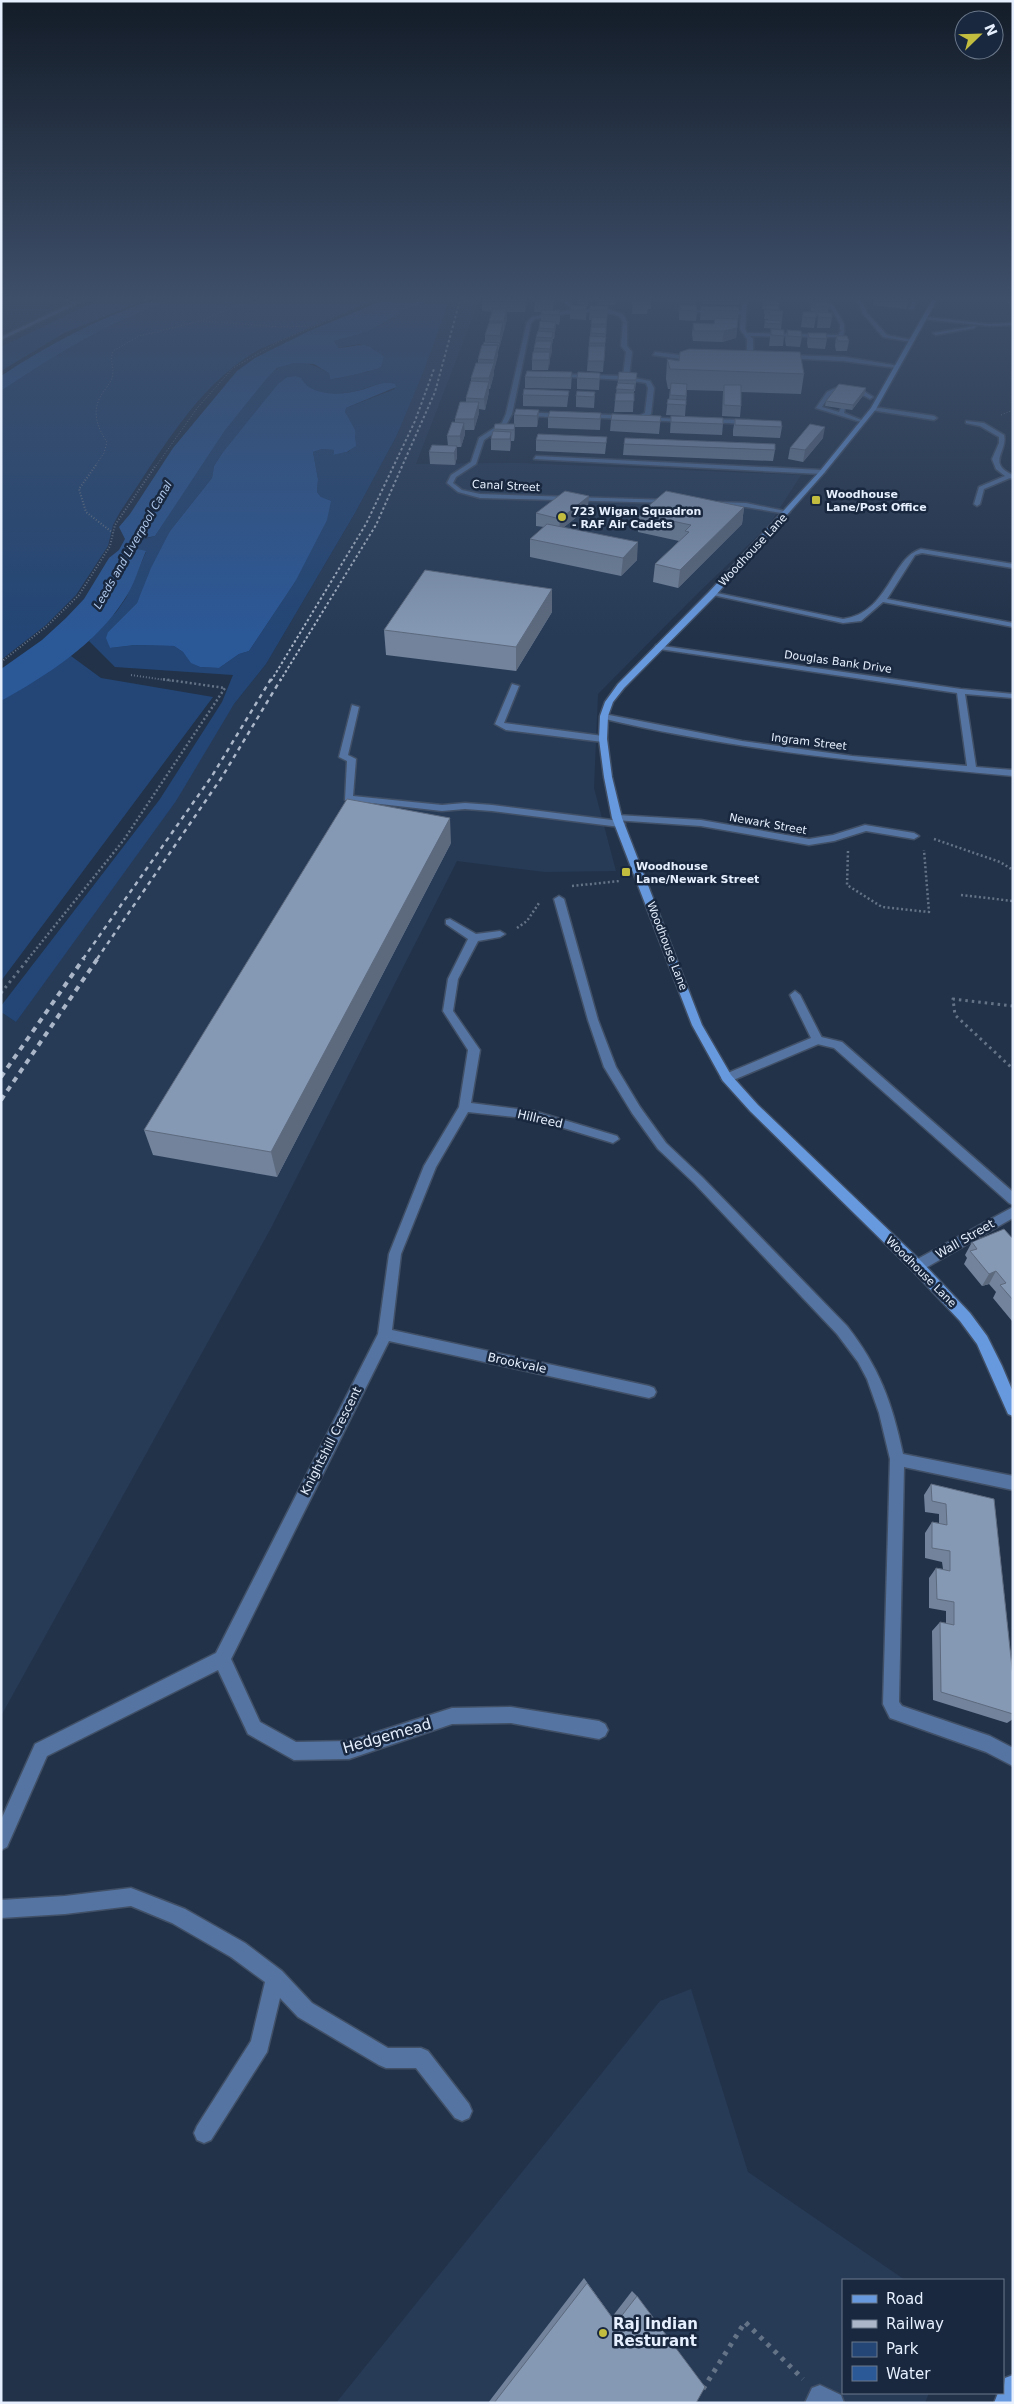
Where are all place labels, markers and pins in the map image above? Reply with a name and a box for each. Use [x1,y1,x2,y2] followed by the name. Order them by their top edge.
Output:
[826,488,927,514] place label: Woodhouse Lane/Post Office
[810,494,822,506] marker: Woodhouse Lane/Post Office
[572,505,701,531] place label: 723 Wigan Squadron - RAF Air Cadets
[556,511,568,523] marker: 723 Wigan Squadron - RAF Air Cadets
[636,860,759,886] place label: Woodhouse Lane/Newark Street
[620,866,632,878] marker: Woodhouse Lane/Newark Street
[613,2315,698,2350] place label: Raj Indian Resturant
[597,2327,609,2339] marker: Raj Indian Resturant

